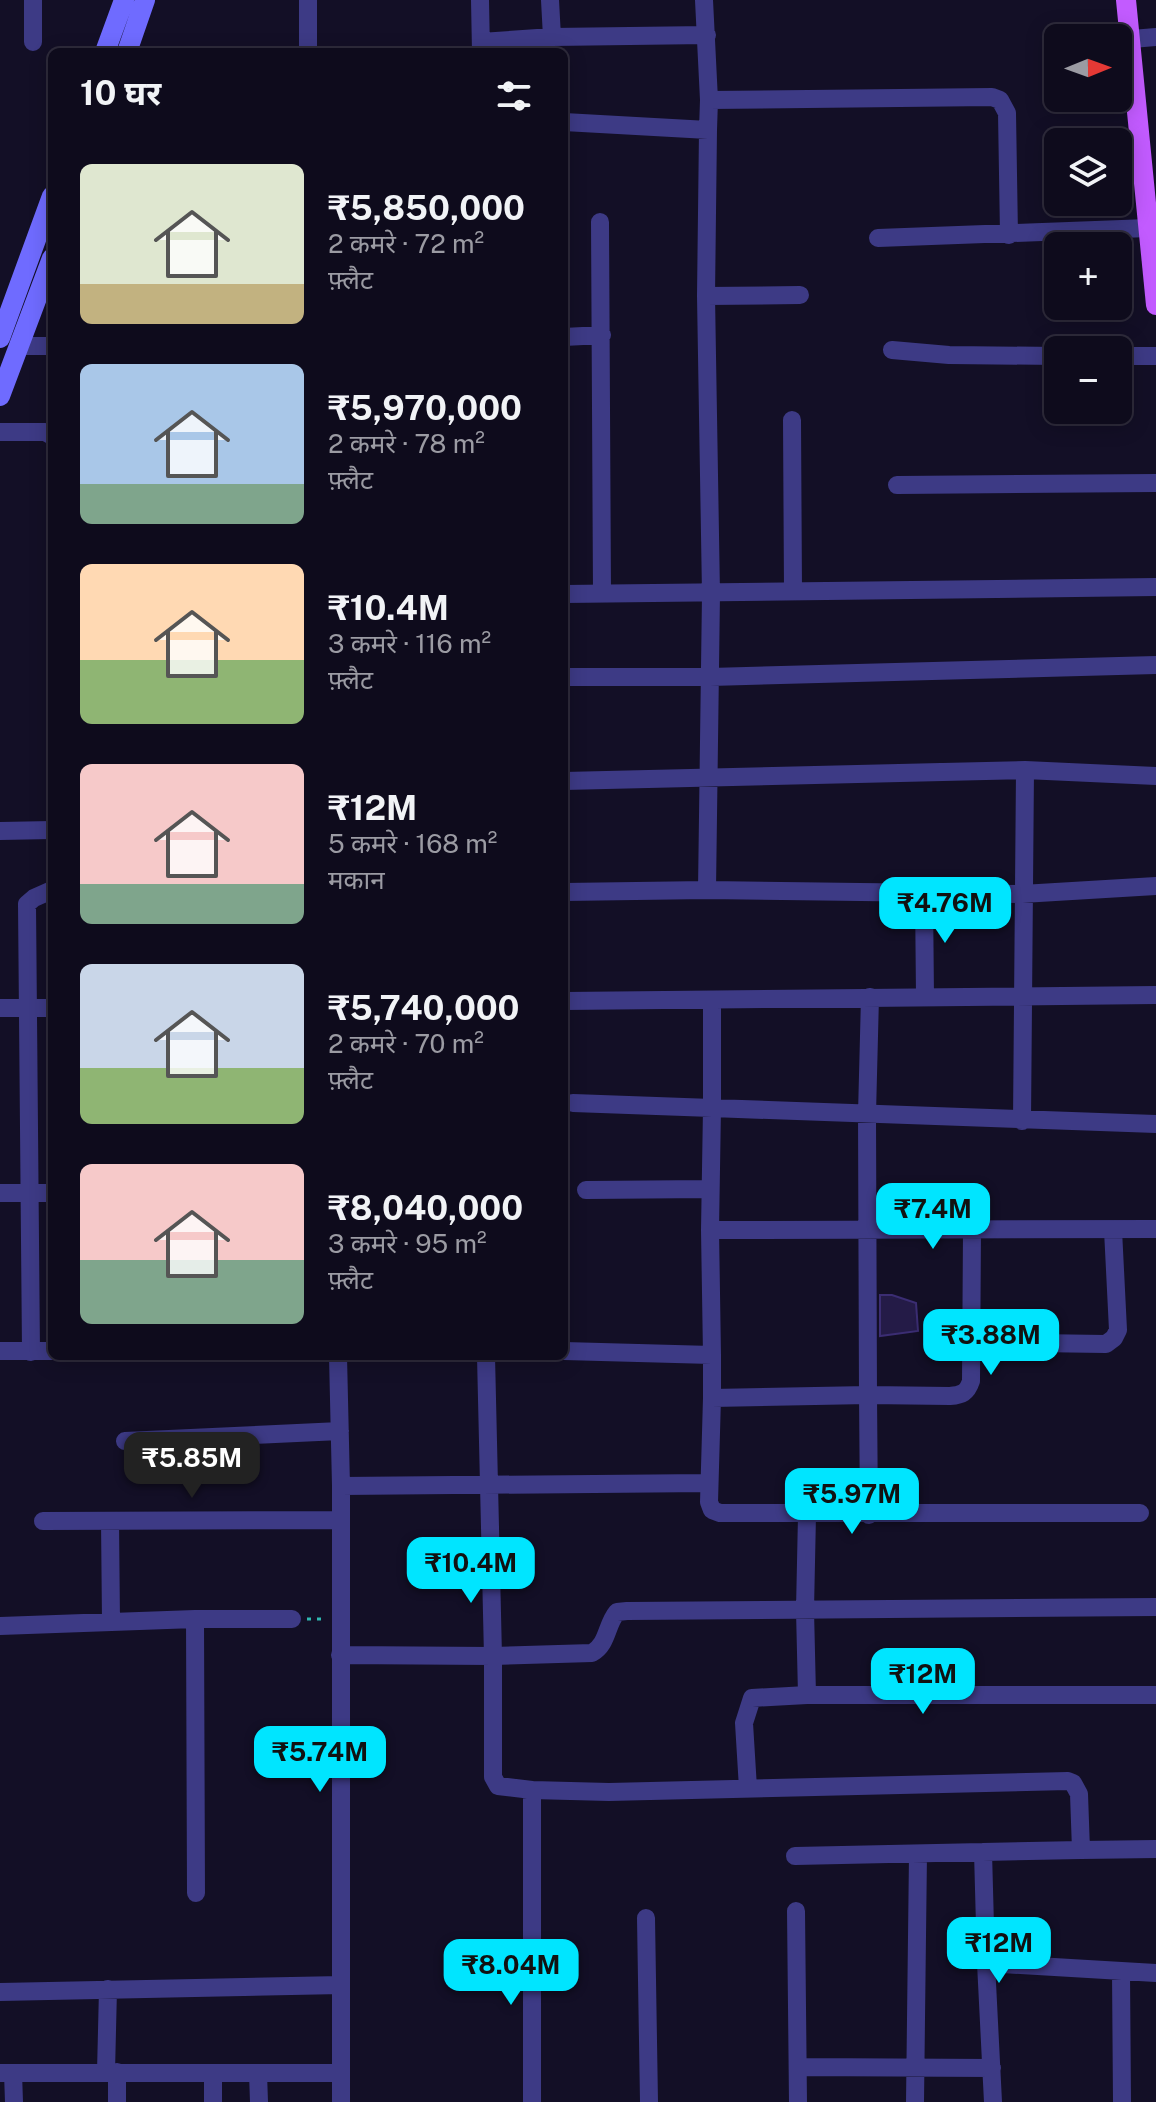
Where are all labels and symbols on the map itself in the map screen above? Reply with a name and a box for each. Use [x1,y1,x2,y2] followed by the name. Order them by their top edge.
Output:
[1044,24,1132,112] north arrow
[880,877,1010,945] pin: ₹4.76M
[877,1183,989,1251] pin: ₹7.4M
[926,1309,1056,1377] pin: ₹3.88M
[127,1432,257,1500] pin: ₹5.85M
[787,1468,917,1536] pin: ₹5.97M
[406,1537,536,1605] pin: ₹10.4M
[876,1648,970,1716] pin: ₹12M
[255,1726,385,1794] pin: ₹5.74M
[952,1917,1046,1985] pin: ₹12M
[446,1939,576,2007] pin: ₹8.04M

